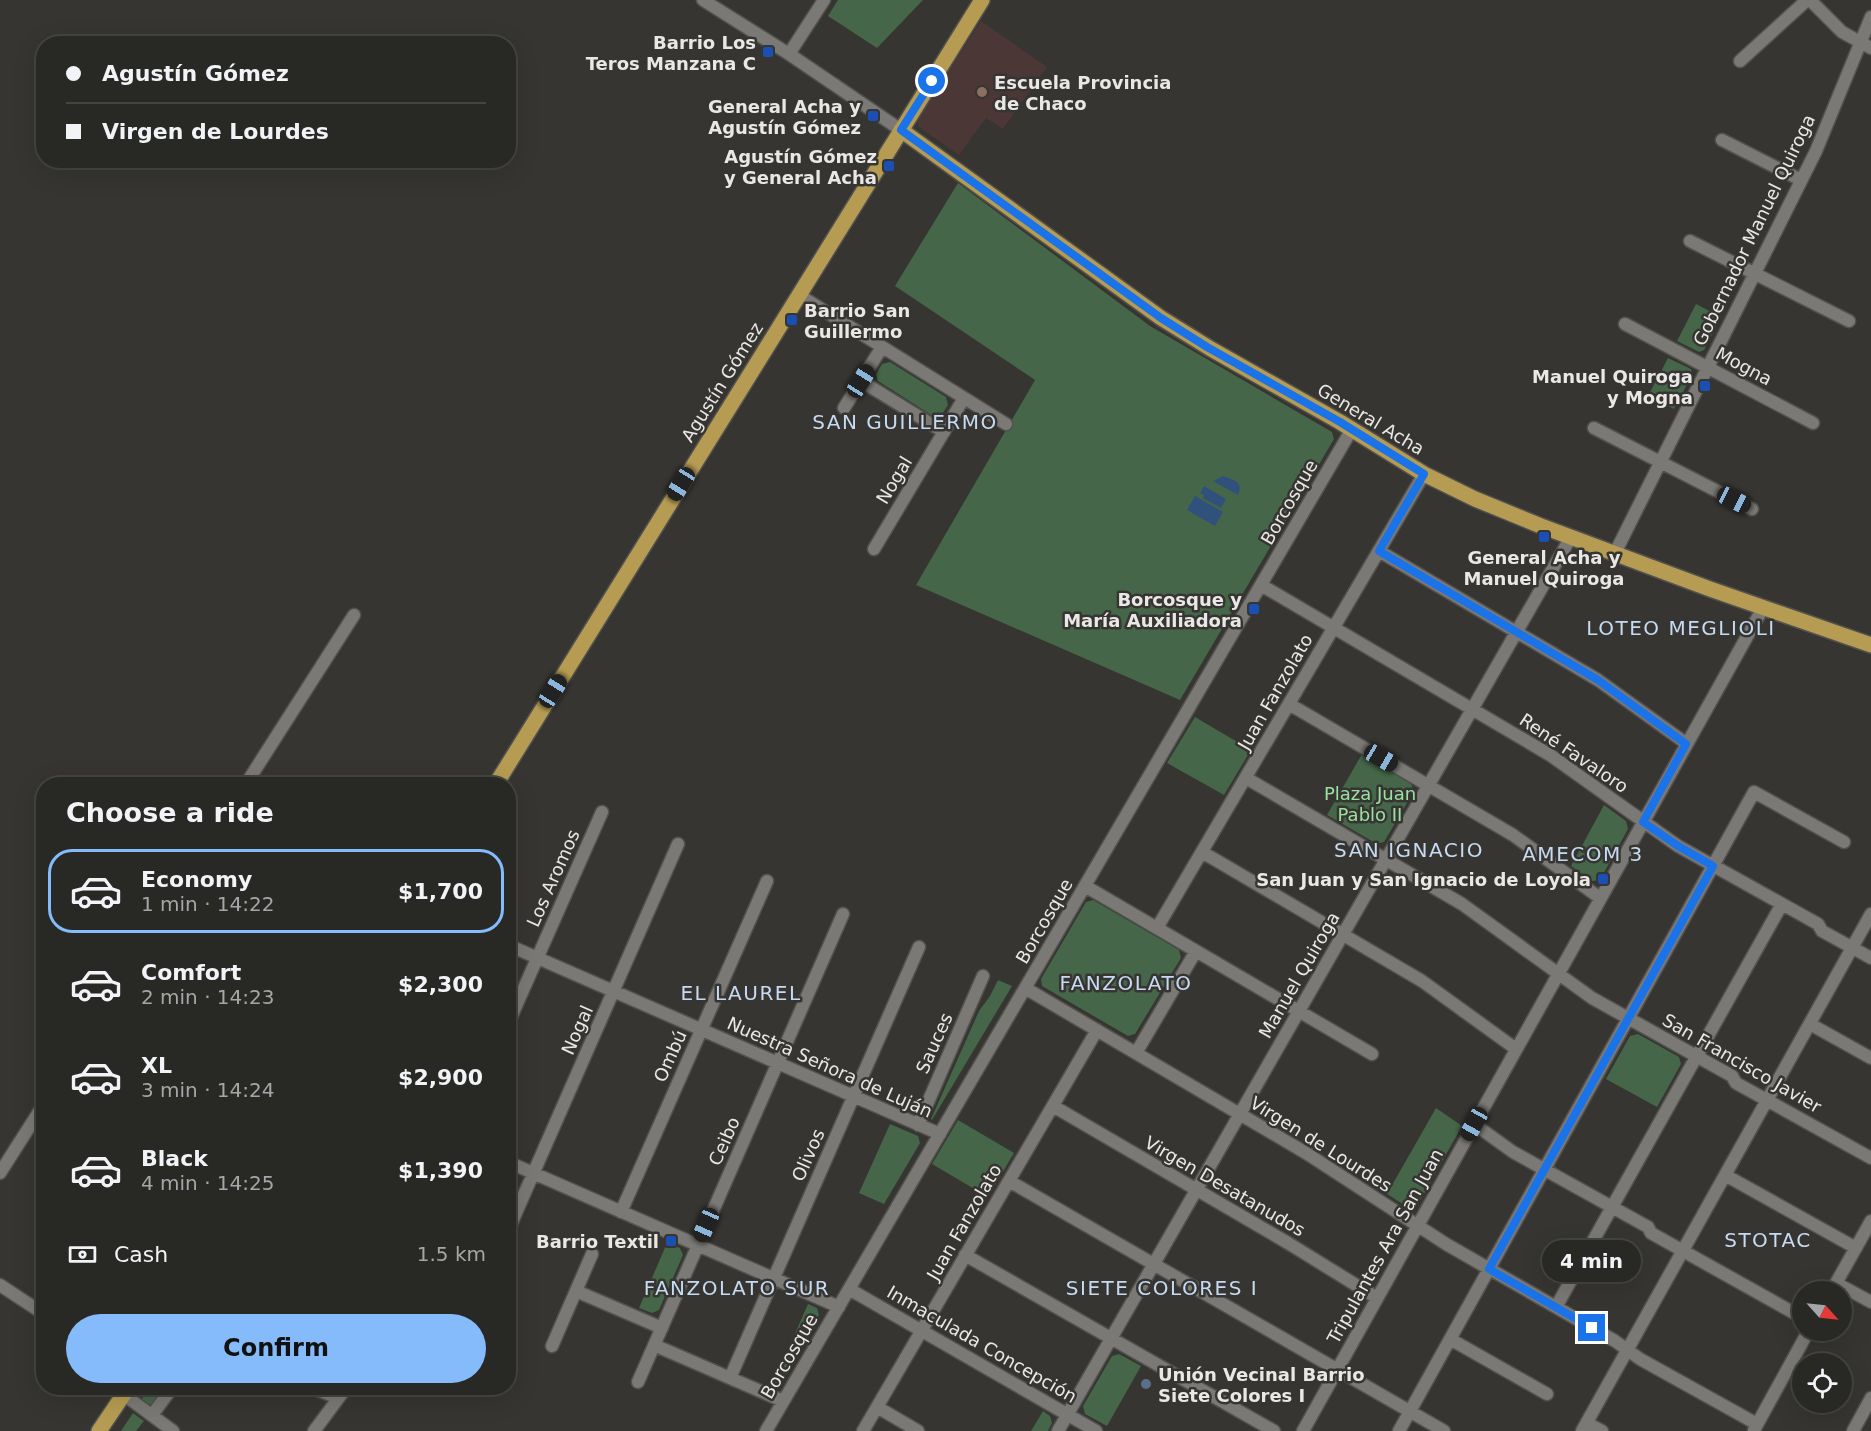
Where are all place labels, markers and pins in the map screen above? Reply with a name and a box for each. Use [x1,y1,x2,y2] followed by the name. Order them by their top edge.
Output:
[586,32,756,74] place label: Barrio Los Teros Manzana C
[761,45,775,59] marker: Barrio Los Teros Manzana C
[994,72,1171,114] place label: Escuela Provincia de Chaco
[975,85,989,99] marker: Escuela Provincia de Chaco
[708,96,861,138] place label: General Acha y Agustín Gómez
[866,109,880,123] marker: General Acha y Agustín Gómez
[724,146,877,188] place label: Agustín Gómez y General Acha
[882,159,896,173] marker: Agustín Gómez y General Acha
[804,300,910,342] place label: Barrio San Guillermo
[785,313,799,327] marker: Barrio San Guillermo
[1532,366,1693,408] place label: Manuel Quiroga y Mogna
[1698,379,1712,393] marker: Manuel Quiroga y Mogna
[1537,530,1551,544] marker: General Acha y Manuel Quiroga
[1464,547,1624,589] place label: General Acha y Manuel Quiroga
[1063,589,1242,631] place label: Borcosque y María Auxiliadora
[1247,602,1261,616] marker: Borcosque y María Auxiliadora
[1256,869,1591,890] place label: San Juan y San Ignacio de Loyola
[1596,872,1610,886] marker: San Juan y San Ignacio de Loyola
[536,1231,659,1252] place label: Barrio Textil
[664,1234,678,1248] marker: Barrio Textil
[1158,1364,1365,1406] place label: Unión Vecinal Barrio Siete Colores I
[1139,1377,1153,1391] marker: Unión Vecinal Barrio Siete Colores I

